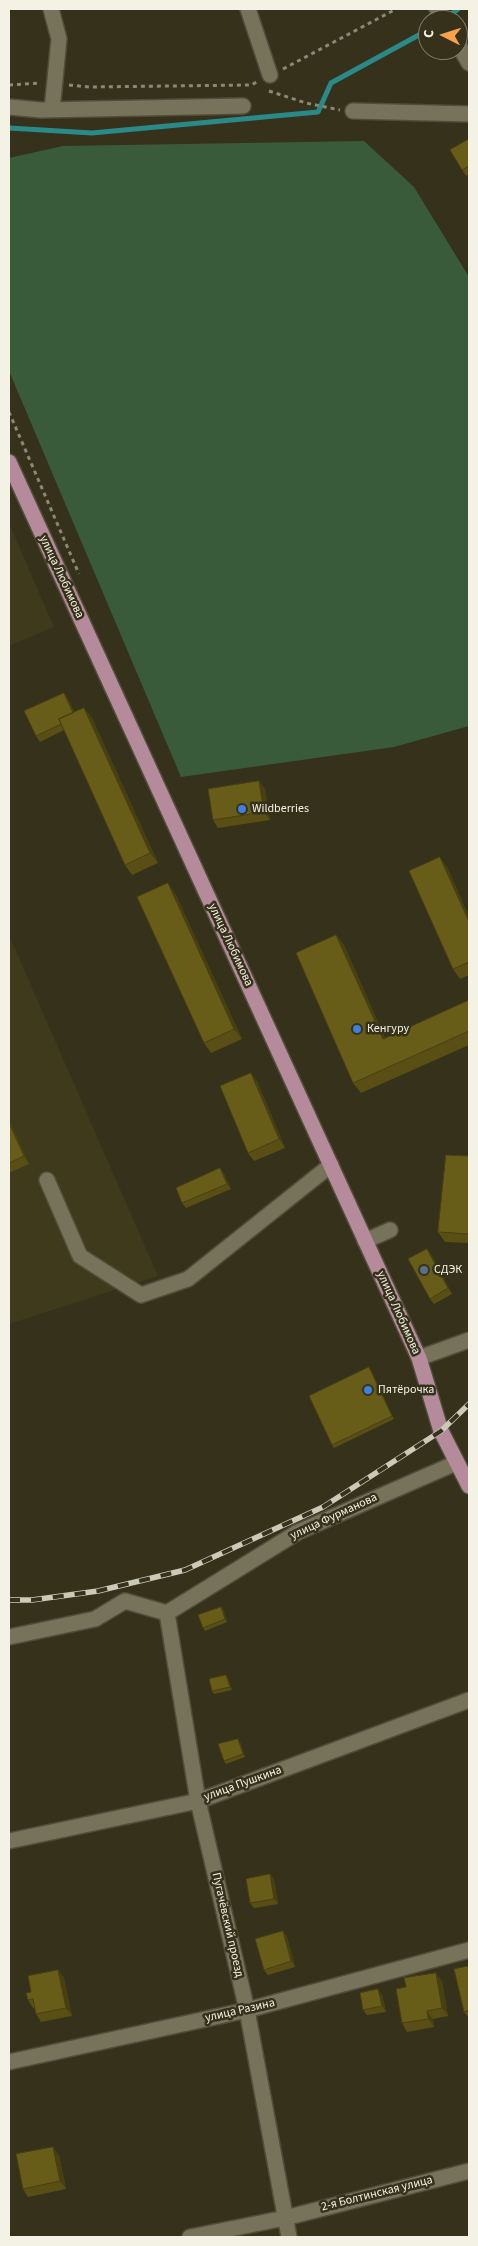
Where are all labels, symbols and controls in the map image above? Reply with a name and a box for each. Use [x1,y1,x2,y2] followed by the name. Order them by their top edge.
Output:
[418,10,468,60] north arrow
[419,29,439,39] text: С
[35,533,87,621] street label: улица Любимова
[252,802,309,816] place label: Wildberries
[236,803,248,815] marker: Wildberries
[204,901,256,989] street label: улица Любимова
[367,1022,409,1036] place label: Кенгуру
[351,1023,363,1035] marker: Кенгуру
[434,1263,462,1277] place label: СДЭК
[418,1264,430,1276] marker: СДЭК
[373,1269,423,1357] street label: улица Любимова
[378,1383,434,1397] place label: Пятёрочка
[362,1384,374,1396] marker: Пятёрочка
[288,1491,380,1543] street label: улица Фурманова
[202,1763,284,1805] street label: улица Пушкина
[208,1871,246,1979] street label: Пугачёвский проезд
[204,1996,276,2026] street label: улица Разина
[320,2173,434,2215] street label: 2-я Болтинская улица

